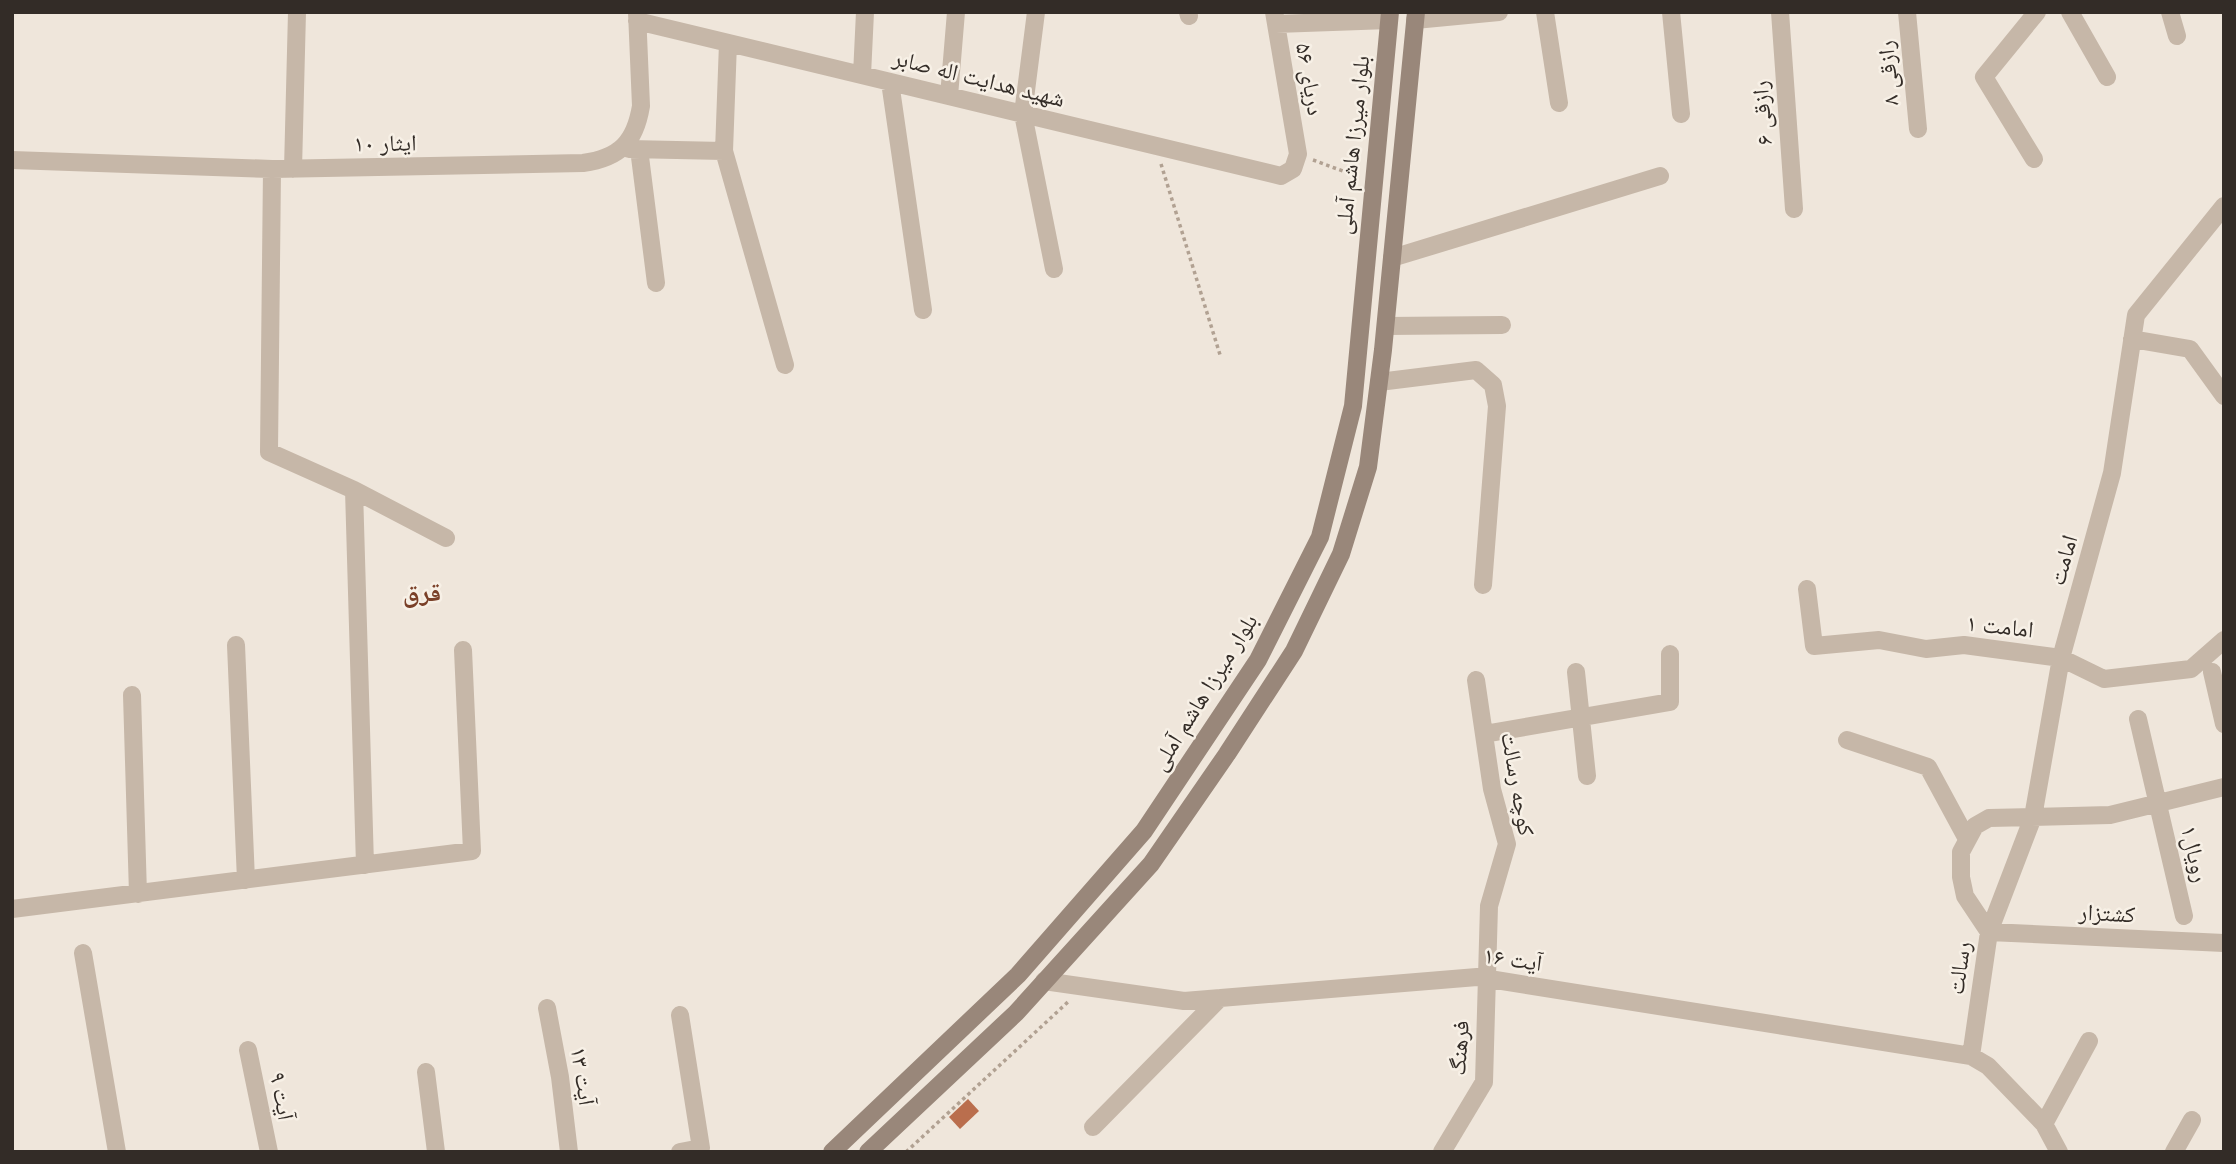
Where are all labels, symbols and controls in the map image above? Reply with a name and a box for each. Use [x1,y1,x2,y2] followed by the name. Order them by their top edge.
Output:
[1872,39,1906,107] street label: رازقی ۸
[1289,41,1329,118] street label: دریای ۵۶
[889,44,1068,114] street label: شهید هدایت اله صابر
[1330,54,1377,236] street label: بلوار میرزا هاشم آملی
[1747,80,1779,146] street label: رازقی ۶
[353,129,417,159] street label: ایثار ۱۰
[2043,532,2084,589] street label: امامت
[403,577,441,608] district label: قرق
[1145,609,1265,777] street label: بلوار میرزا هاشم آملی
[1965,610,2035,644] street label: امامت ۱
[1494,730,1540,839] street label: کوچه رسالت
[2174,823,2214,885] street label: رویال۱
[2077,898,2136,929] street label: کشتزار
[1942,940,1978,997] street label: رسالت
[1482,942,1545,978] street label: آیت ۱۶
[1444,1020,1476,1077] street label: فرهنگ
[564,1045,601,1109] street label: آیت ۱۳
[263,1070,300,1124] street label: آیت ۹

